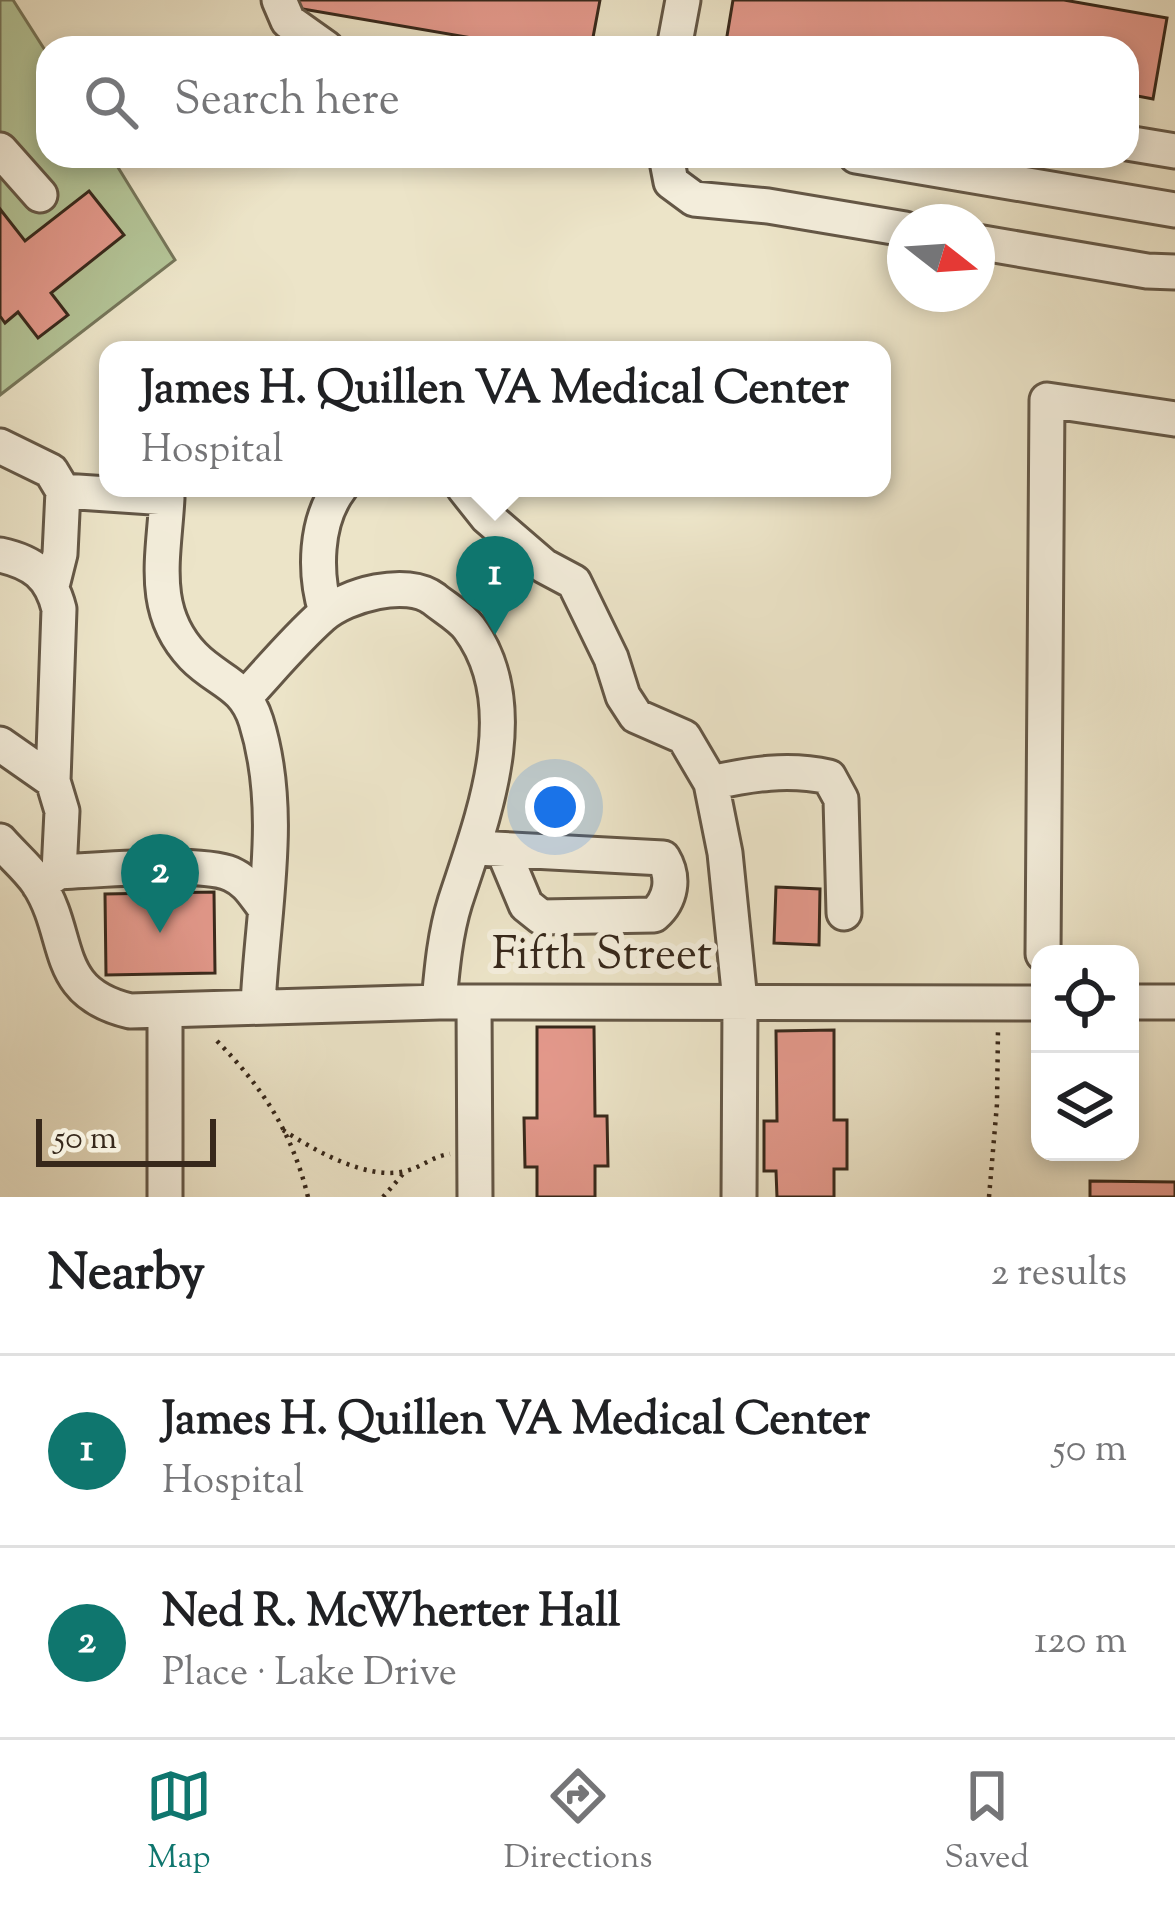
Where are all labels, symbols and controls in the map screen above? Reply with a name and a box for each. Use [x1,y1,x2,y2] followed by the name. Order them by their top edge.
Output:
[36,36,1139,168] search box
[78,69,144,135] icon: search
[174,70,400,135] text: Search here
[887,204,995,312] north arrow
[99,341,891,497] popup
[141,359,849,424] text: James H. Quillen VA Medical Center
[141,424,283,480] text: Hospital
[456,536,534,635] pin: 1
[525,777,585,837] your location
[121,834,199,933] pin: 2
[492,925,712,990] street label: Fifth Street
[1031,945,1139,1161] map controls
[1031,945,1139,1053] button: locate
[1031,1053,1139,1161] button: layers
[36,1113,216,1166] scale bar
[54,1116,117,1164] text: 50 m
[48,1239,205,1312] text: Nearby
[991,1247,1127,1303] text: 2 results
[162,1390,870,1455] text: James H. Quillen VA Medical Center
[80,1423,94,1479] text: 1
[1052,1423,1127,1479] text: 50 m
[162,1455,304,1511] text: Hospital
[162,1582,620,1647] text: Ned R. McWherter Hall
[78,1615,96,1671] text: 2
[1034,1615,1127,1671] text: 120 m
[162,1647,457,1703] text: Place · Lake Drive
[146,1763,212,1883] tab: Map
[504,1763,653,1883] tab: Directions
[944,1763,1029,1883] tab: Saved

